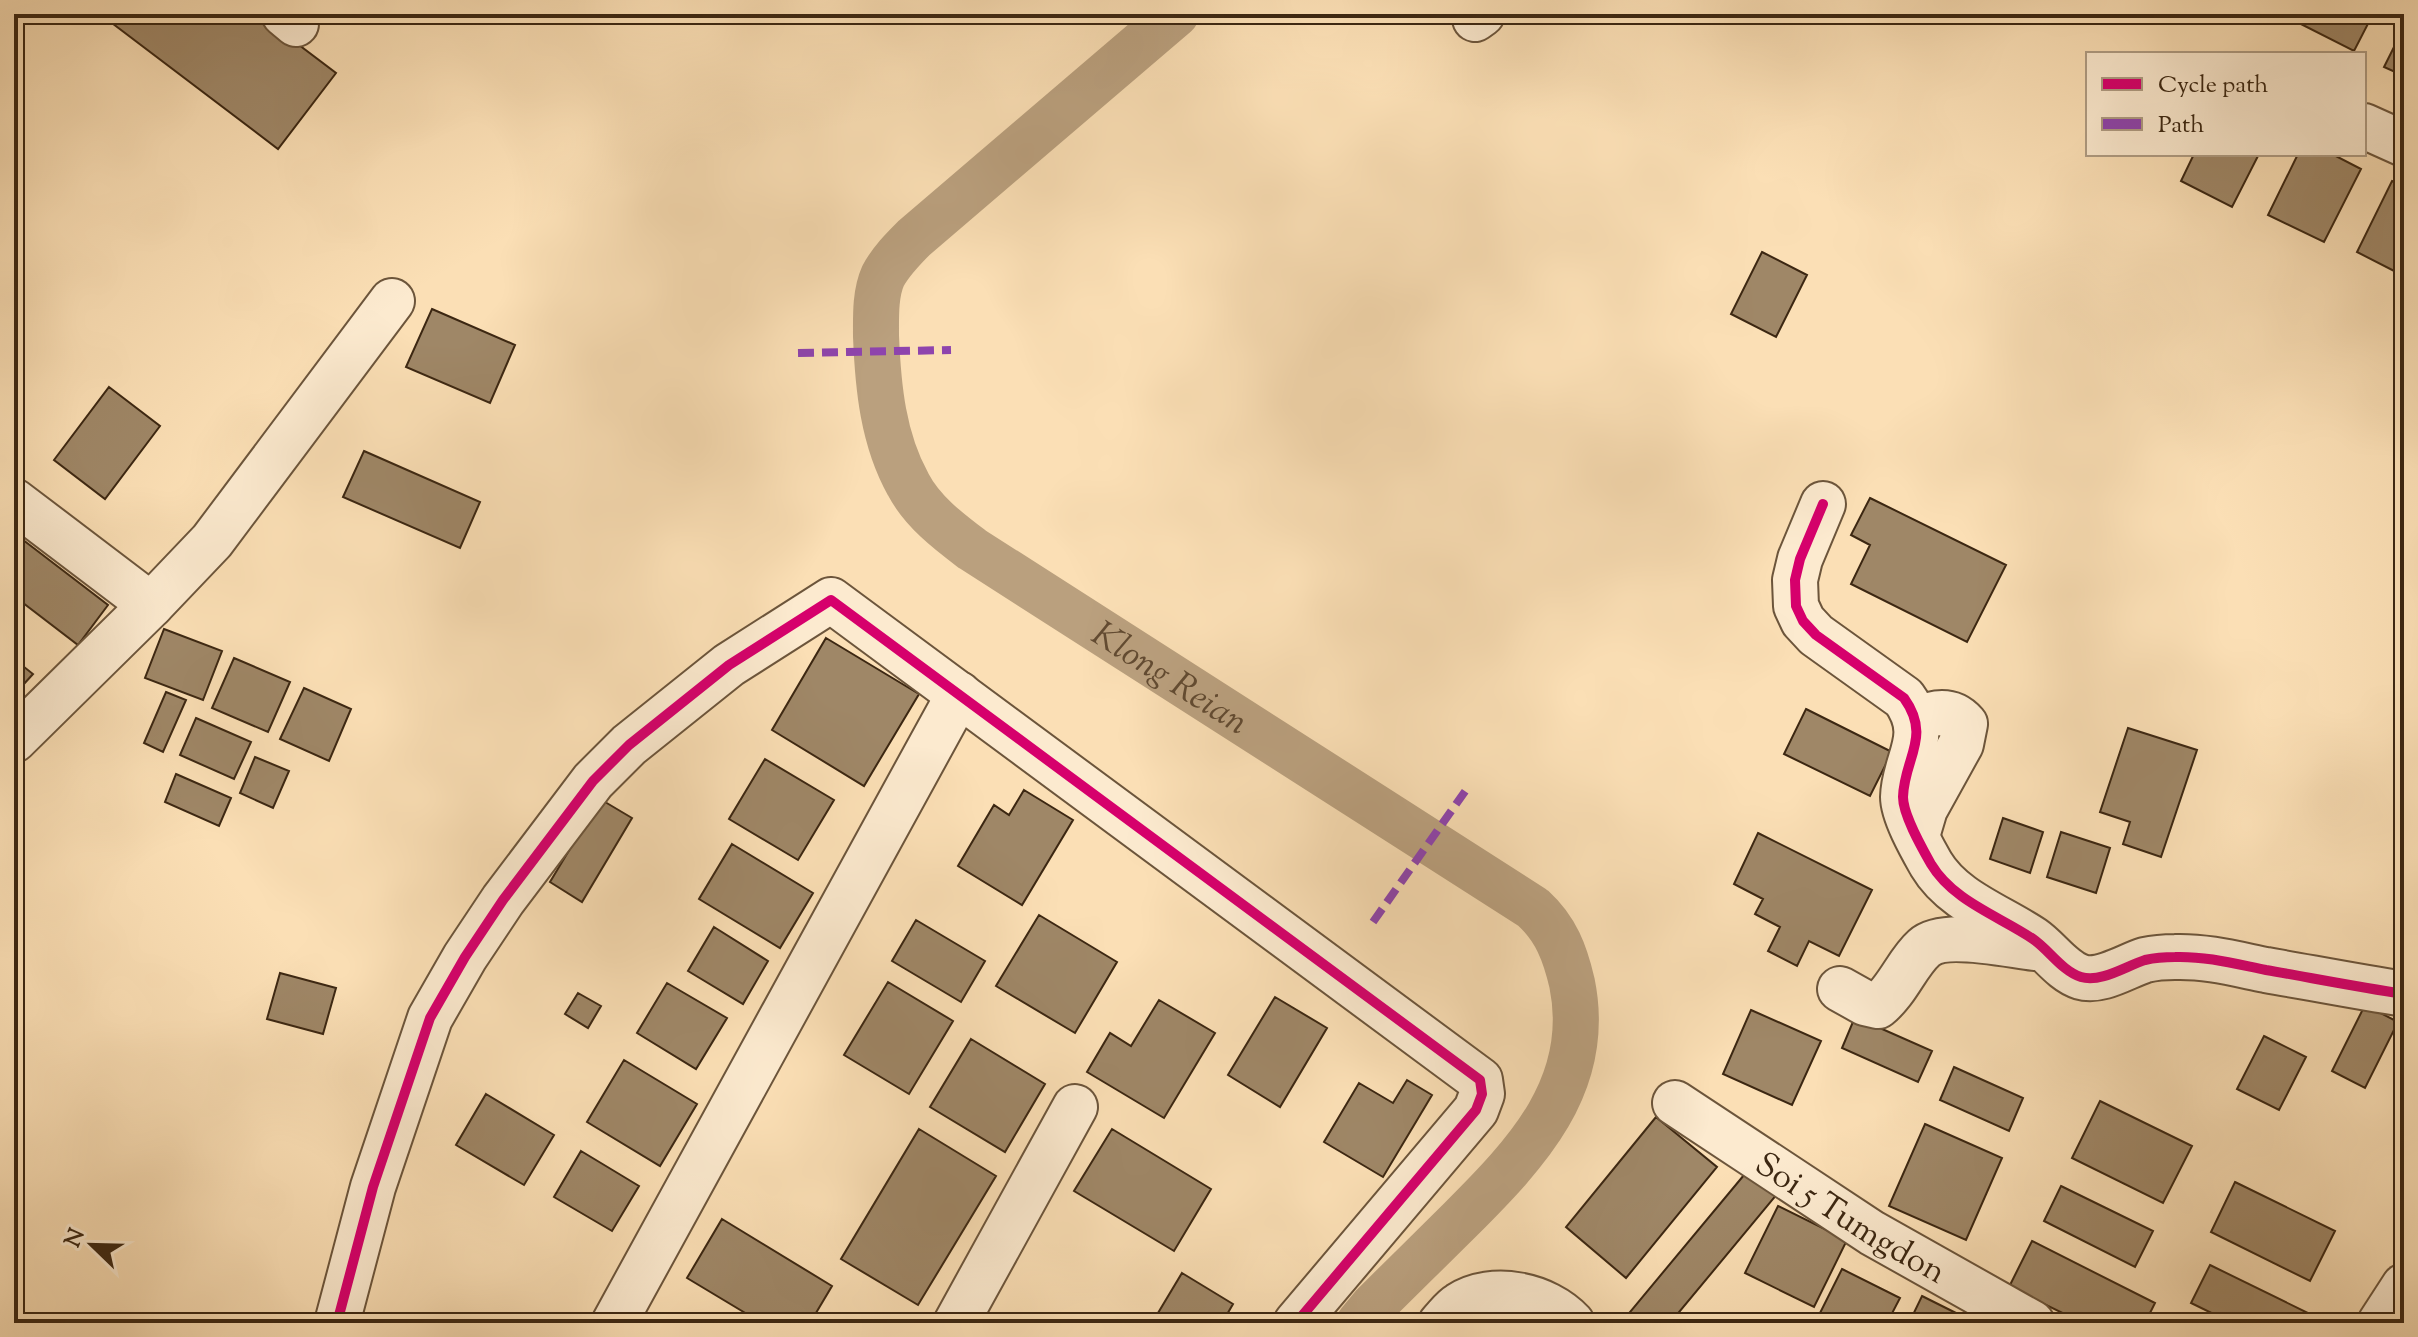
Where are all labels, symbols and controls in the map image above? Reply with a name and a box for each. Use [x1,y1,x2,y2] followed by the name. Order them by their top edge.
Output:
[2086,52,2366,156] legend
[2158,69,2268,103] text: Cycle path
[2158,109,2204,143] text: Path
[1080,610,1258,749] water label: Klong Reian
[1744,1141,1954,1298] street label: Soi 5 Tumgdon
[52,1205,132,1285] north arrow
[58,1224,95,1253] text: N

